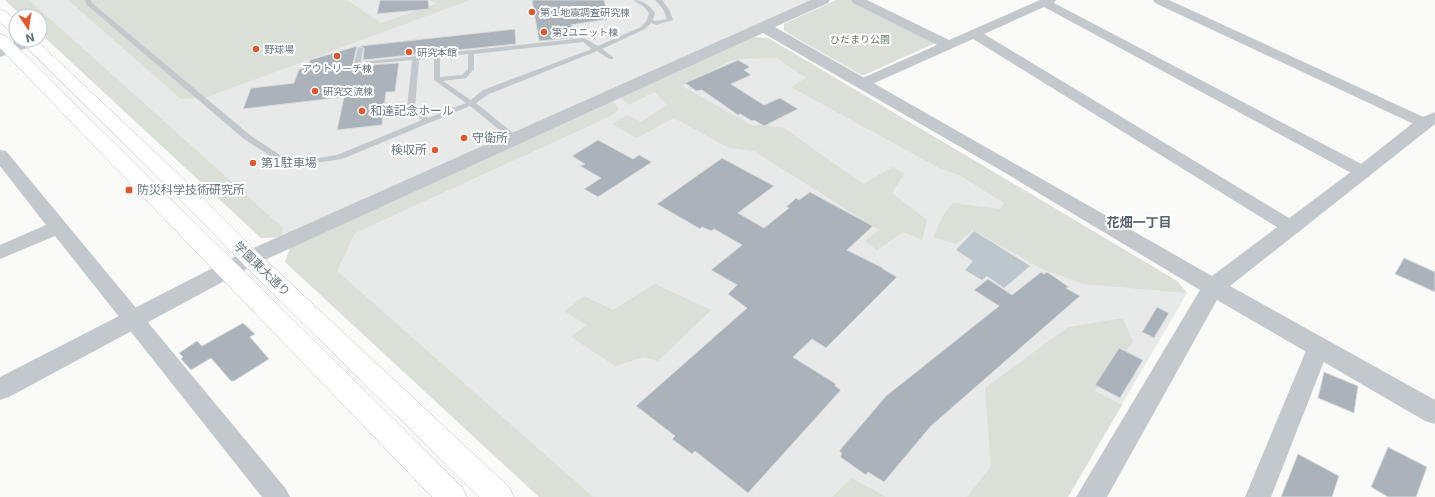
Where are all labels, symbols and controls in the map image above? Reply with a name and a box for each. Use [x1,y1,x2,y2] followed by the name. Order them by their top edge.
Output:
[527,7,537,17] marker: 第１地震調査研究棟
[540,7,630,18] place label: 第１地震調査研究棟
[8,8,48,48] north arrow
[539,27,549,37] marker: 第2ユニット棟
[552,27,618,38] place label: 第2ユニット棟
[24,30,36,45] text: N
[830,34,890,45] park label: ひだまり公園
[251,44,261,54] marker: 野球場
[264,44,294,55] place label: 野球場
[404,47,414,57] marker: 研究本館
[417,47,457,58] place label: 研究本館
[332,51,342,61] marker: アウトリーチ棟
[302,63,372,74] place label: アウトリーチ棟
[310,86,320,96] marker: 研究交流棟
[323,86,373,97] place label: 研究交流棟
[370,104,454,118] place label: 和達記念ホール
[357,106,367,116] marker: 和達記念ホール
[472,131,508,145] place label: 守衛所
[459,133,469,143] marker: 守衛所
[391,143,427,157] place label: 検収所
[430,145,440,155] marker: 検収所
[261,156,317,170] place label: 第1駐車場
[248,158,258,168] marker: 第1駐車場
[137,183,245,197] place label: 防災科学技術研究所
[124,185,134,195] marker: 防災科学技術研究所
[1106,215,1172,230] district label: 花畑一丁目
[231,239,293,299] street label: 学園東大通り

